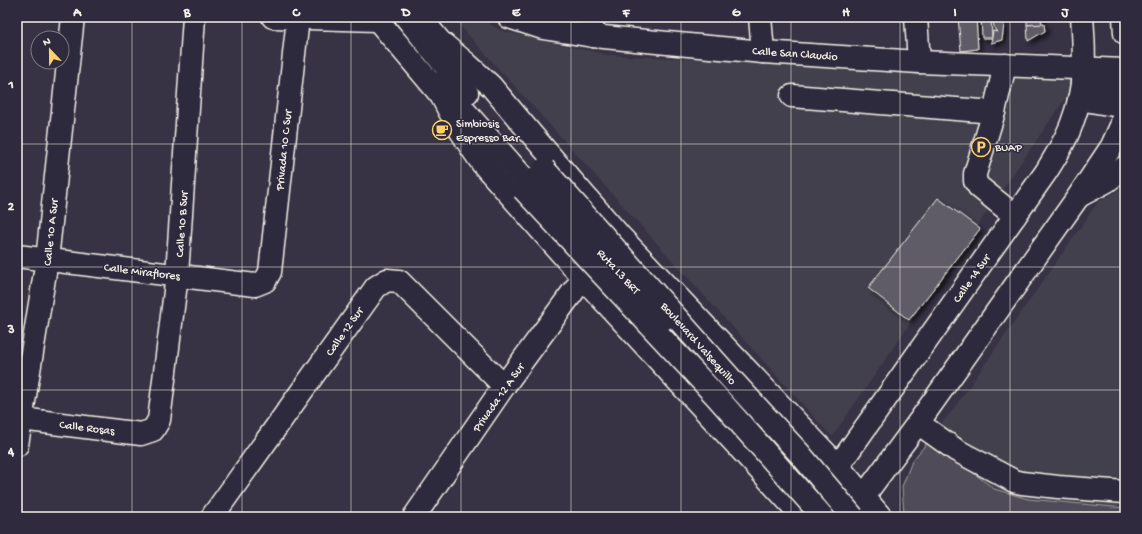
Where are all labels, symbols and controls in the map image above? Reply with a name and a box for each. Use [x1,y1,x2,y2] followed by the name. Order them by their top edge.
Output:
[72,6,82,21] text: A
[183,6,192,21] text: B
[291,6,301,21] text: C
[401,6,411,21] text: D
[512,6,521,21] text: E
[622,6,631,21] text: F
[732,6,741,21] text: G
[842,6,850,21] text: H
[953,6,957,21] text: I
[1061,6,1070,21] text: J
[30,30,70,70] north arrow
[41,36,53,49] text: N
[752,45,838,65] street label: Calle San Claudio
[7,78,14,93] text: 1
[274,107,296,192] street label: Privada 10 C Sur
[456,118,521,146] place label: Simbiosis Espresso Bar
[431,119,453,141] cafe icon: Simbiosis Espresso Bar
[970,136,992,158] parking icon: BUAP
[994,142,1022,156] place label: BUAP
[174,189,192,258] street label: Calle 10 B Sur
[42,196,63,266] street label: Calle 10 A Sur
[8,200,15,215] text: 2
[593,247,643,299] street label: Ruta L3 BRT
[951,251,996,306] street label: Calle 14 Sur
[103,261,181,285] street label: Calle Miraflores
[656,299,738,389] street label: Boulevard Valsequillo
[324,304,369,359] street label: Calle 12 Sur
[7,323,15,338] text: 3
[470,360,530,436] street label: Privada 12 A Sur
[58,419,116,439] street label: Calle Rosas
[7,445,15,460] text: 4

